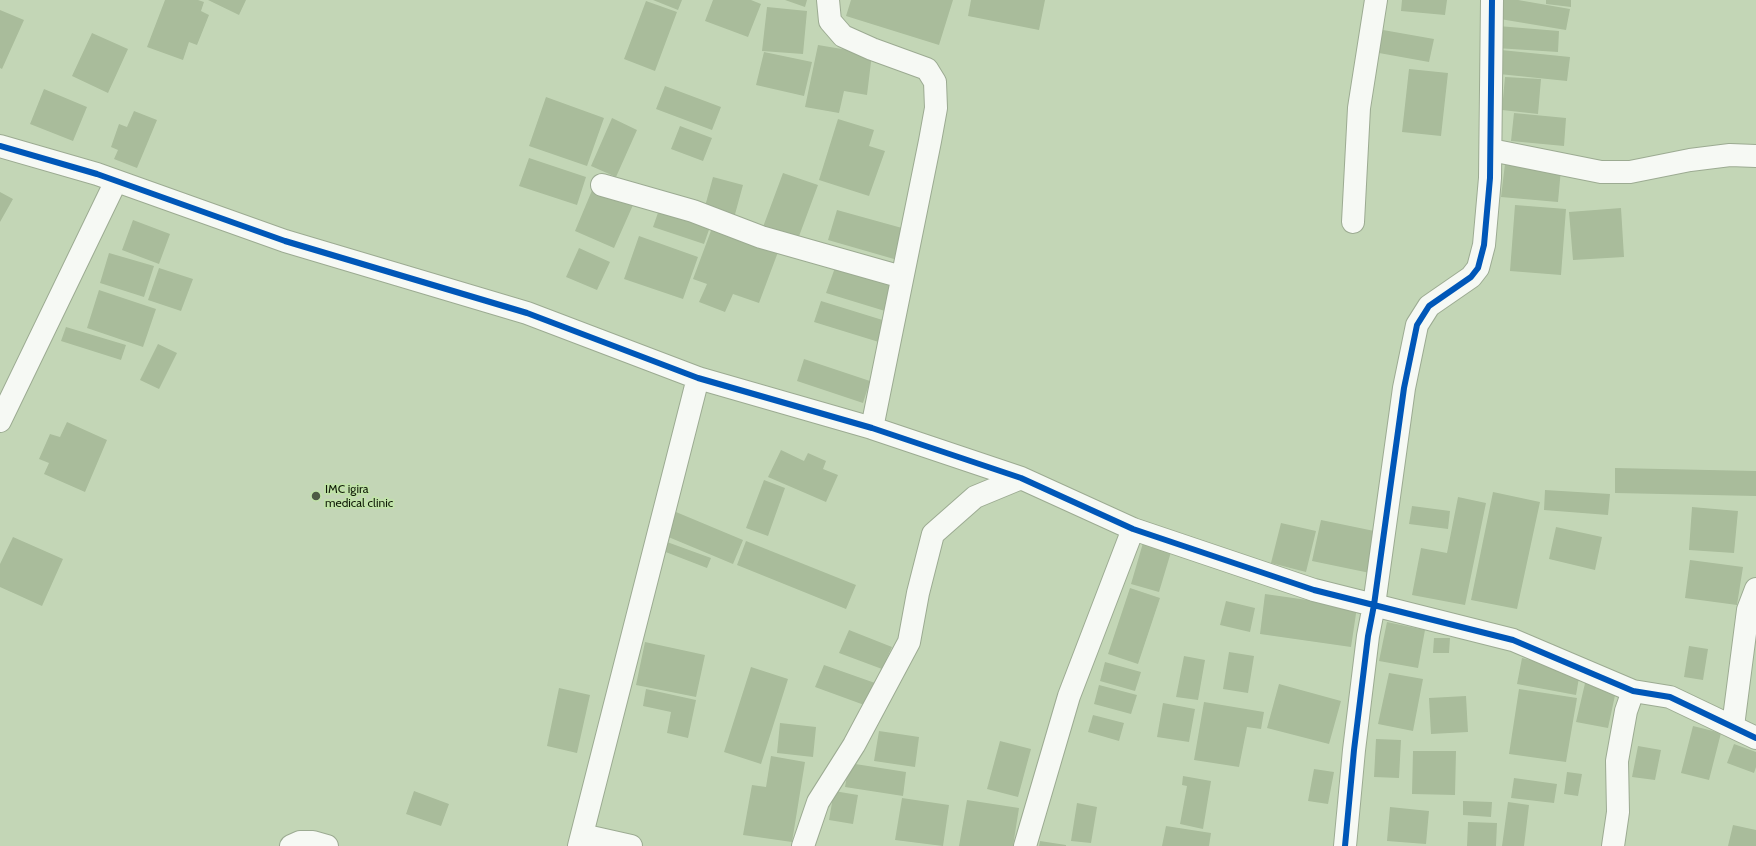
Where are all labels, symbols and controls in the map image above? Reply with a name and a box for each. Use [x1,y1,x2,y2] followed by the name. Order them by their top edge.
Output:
[325,482,393,510] place label: IMC igira medical clinic
[310,490,322,502] marker: IMC igira medical clinic

